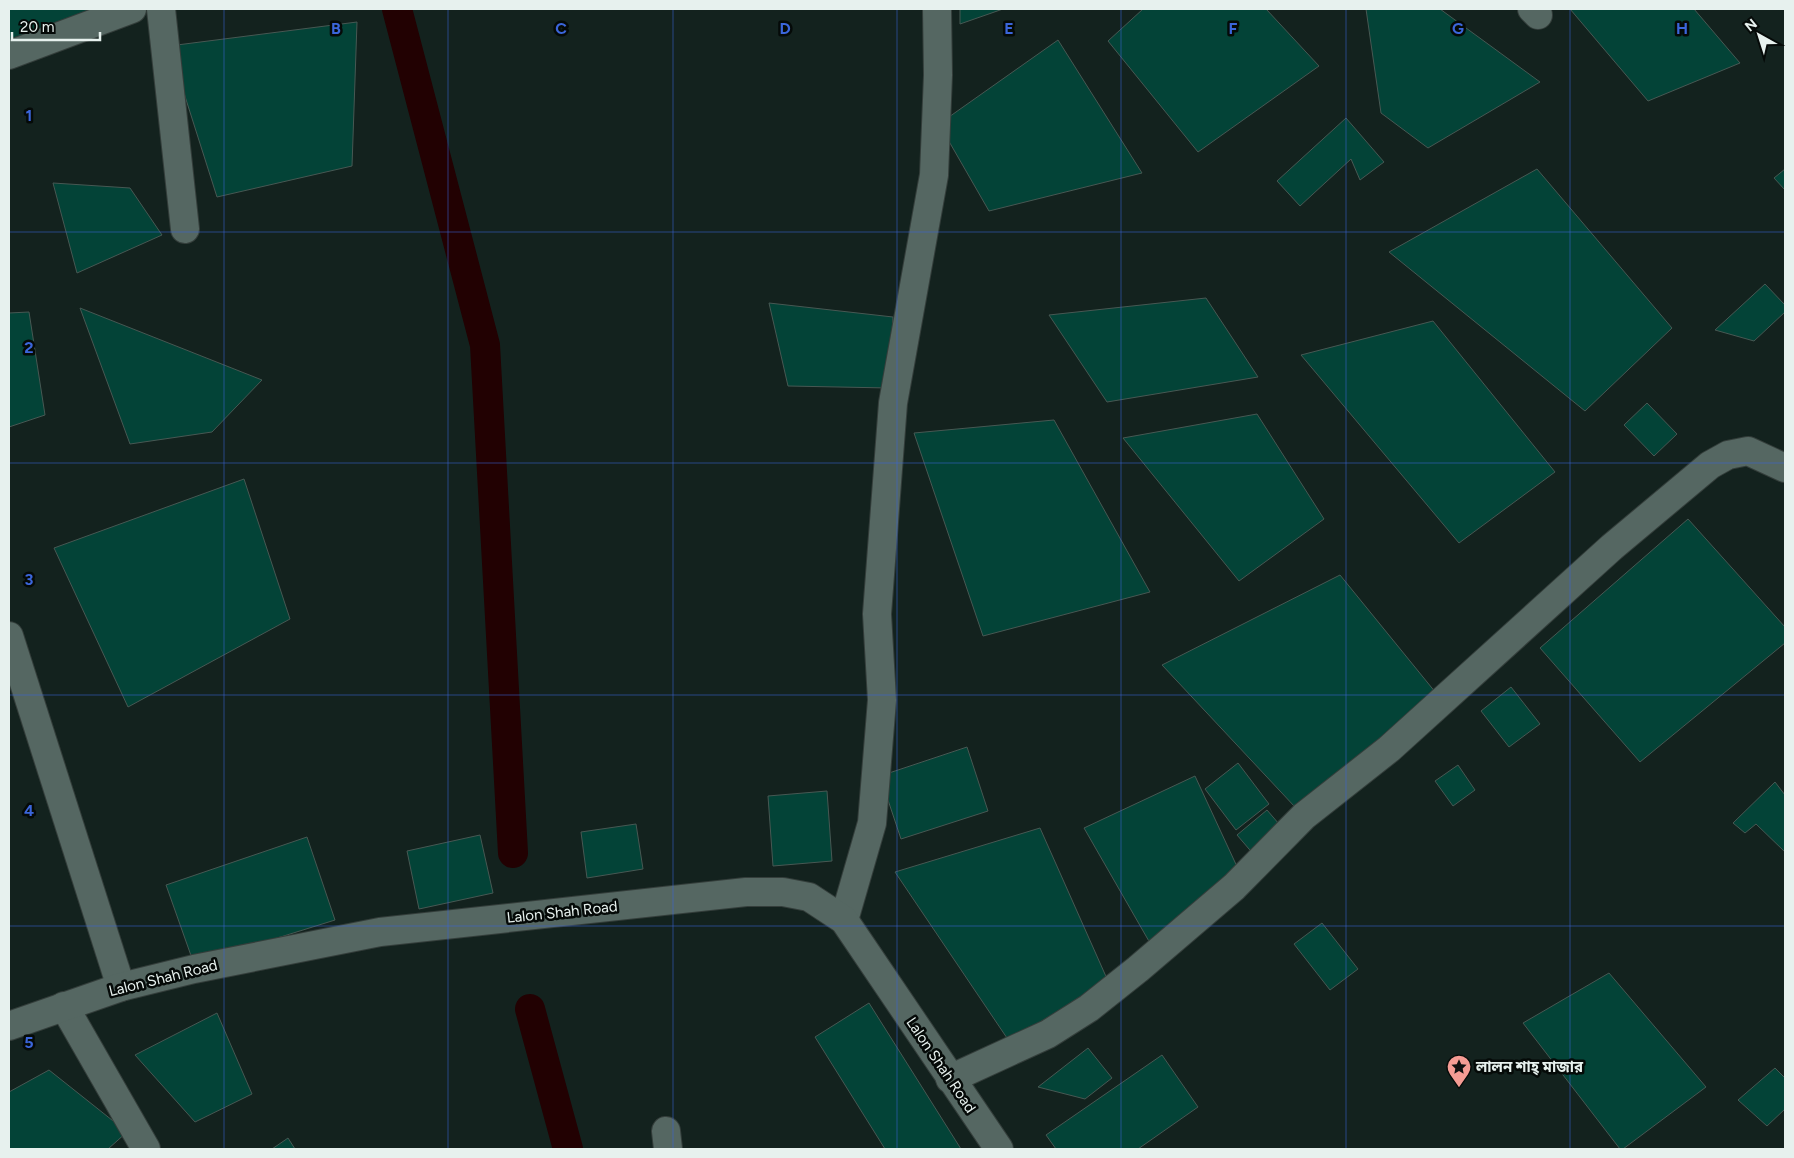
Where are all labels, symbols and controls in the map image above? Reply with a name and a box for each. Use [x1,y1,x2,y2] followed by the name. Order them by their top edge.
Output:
[12,10,100,42] scale bar
[1734,10,1784,60] north arrow
[1742,15,1761,35] text: N
[20,18,54,36] text: 20 m
[331,19,341,38] text: B
[555,19,567,38] text: C
[779,19,791,38] text: D
[1004,19,1014,38] text: E
[1229,19,1238,38] text: F
[1452,19,1464,38] text: G
[1676,19,1688,38] text: H
[26,106,32,125] text: 1
[24,338,34,357] text: 2
[25,570,34,589] text: 3
[24,801,34,820] text: 4
[506,897,618,927] street label: Lalon Shah Road
[107,956,219,1000] street label: Lalon Shah Road
[902,1014,980,1116] street label: Lalon Shah Road
[24,1033,34,1052] text: 5
[1446,1054,1472,1088] place icon: লালন শাহ্‌ মাজার
[1475,1058,1584,1076] place label: লালন শাহ্‌ মাজার

